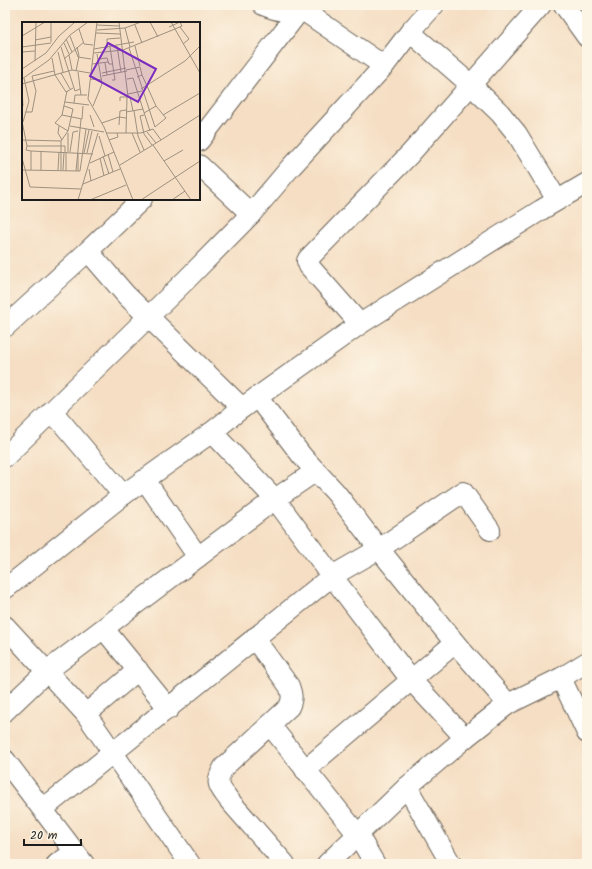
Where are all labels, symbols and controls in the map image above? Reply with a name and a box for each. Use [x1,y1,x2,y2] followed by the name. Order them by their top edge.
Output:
[22,22,200,200] inset map
[24,821,81,847] scale bar
[30,826,58,845] text: 20 m

